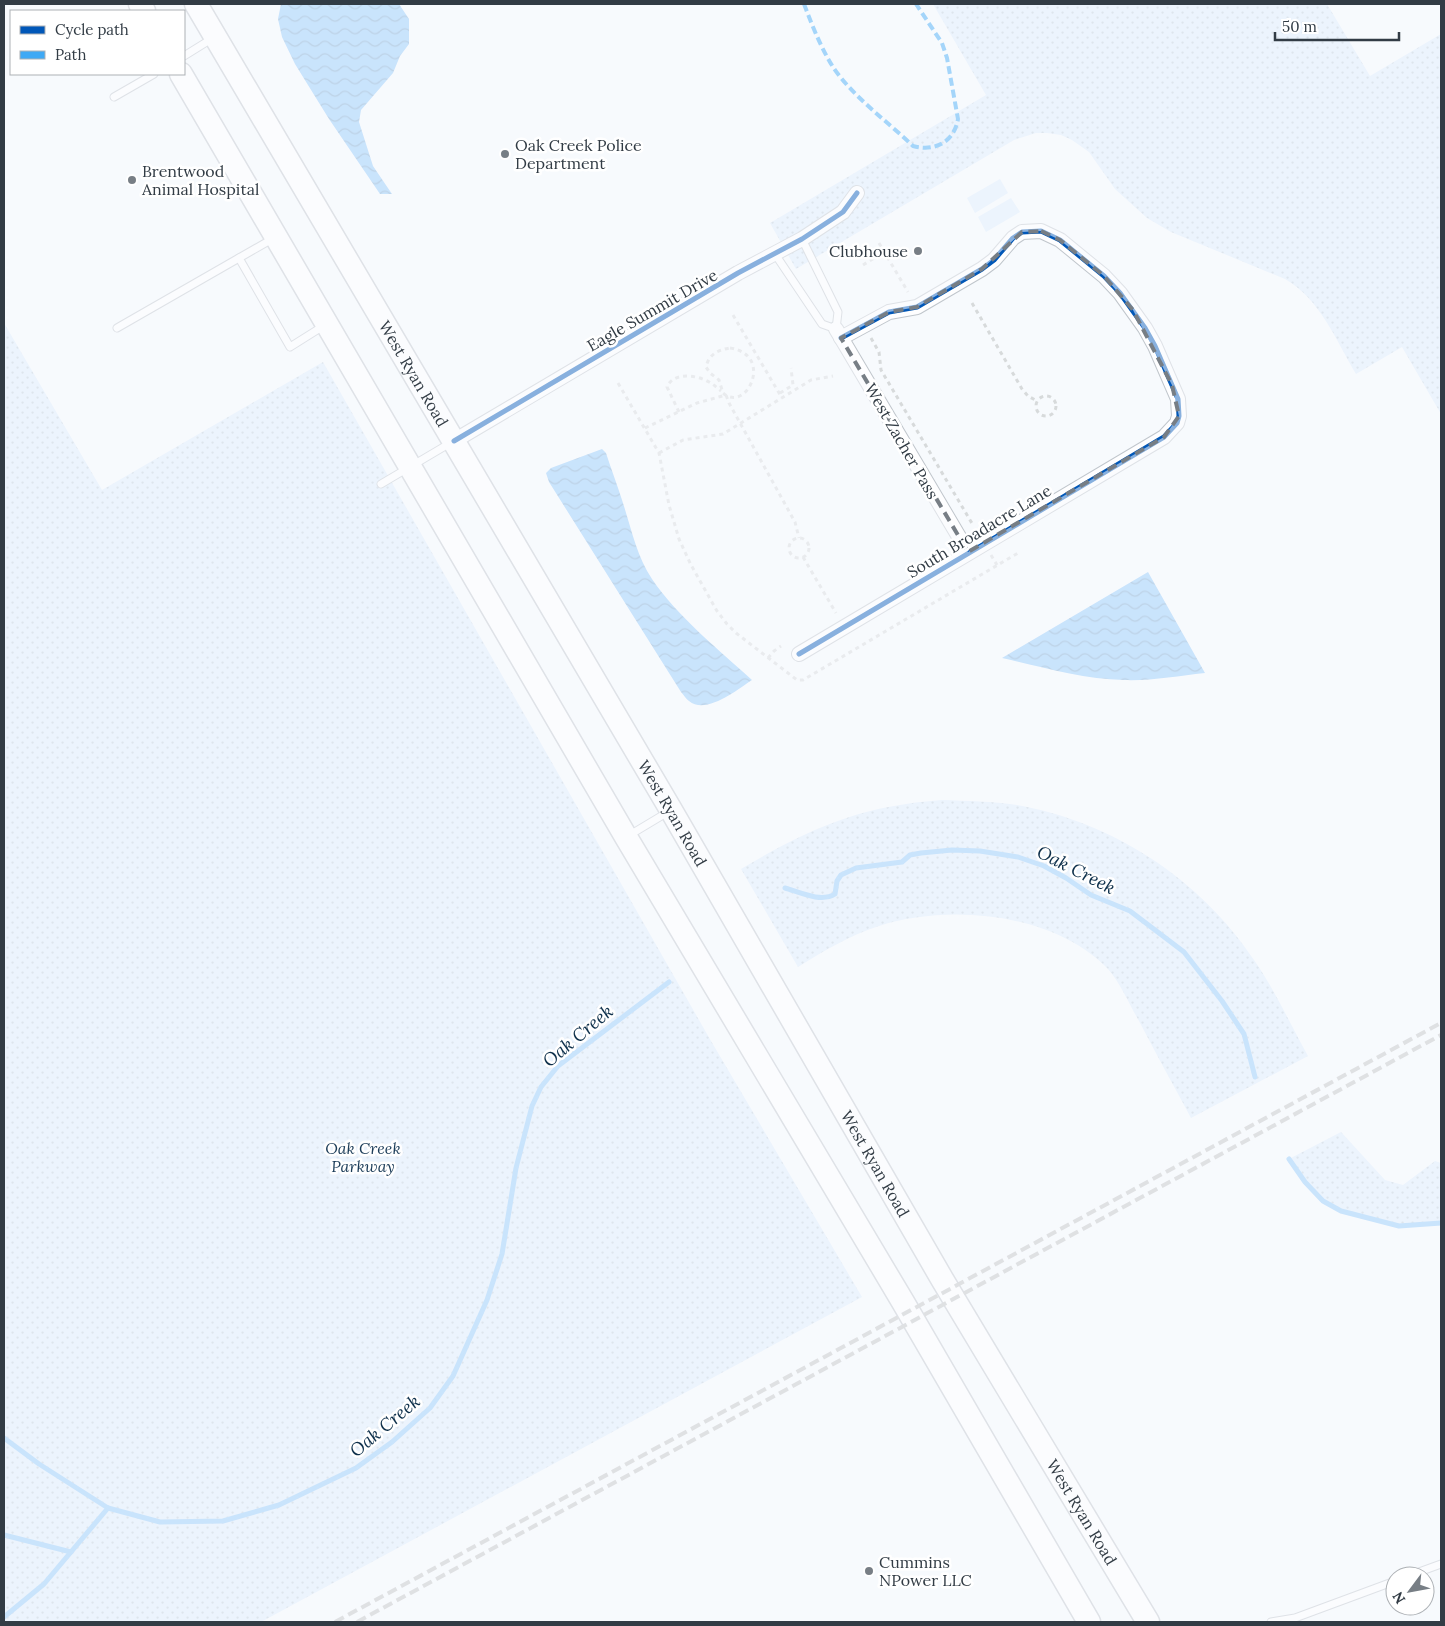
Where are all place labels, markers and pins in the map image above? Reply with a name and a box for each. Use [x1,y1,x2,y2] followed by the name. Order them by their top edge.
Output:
[515,135,642,173] place label: Oak Creek Police Department
[499,148,511,160] marker: Oak Creek Police Department
[141,161,259,199] place label: Brentwood Animal Hospital
[126,174,138,186] marker: Brentwood Animal Hospital
[829,241,908,261] place label: Clubhouse
[912,245,924,257] marker: Clubhouse
[879,1552,972,1590] place label: Cummins NPower LLC
[863,1565,875,1577] marker: Cummins NPower LLC

